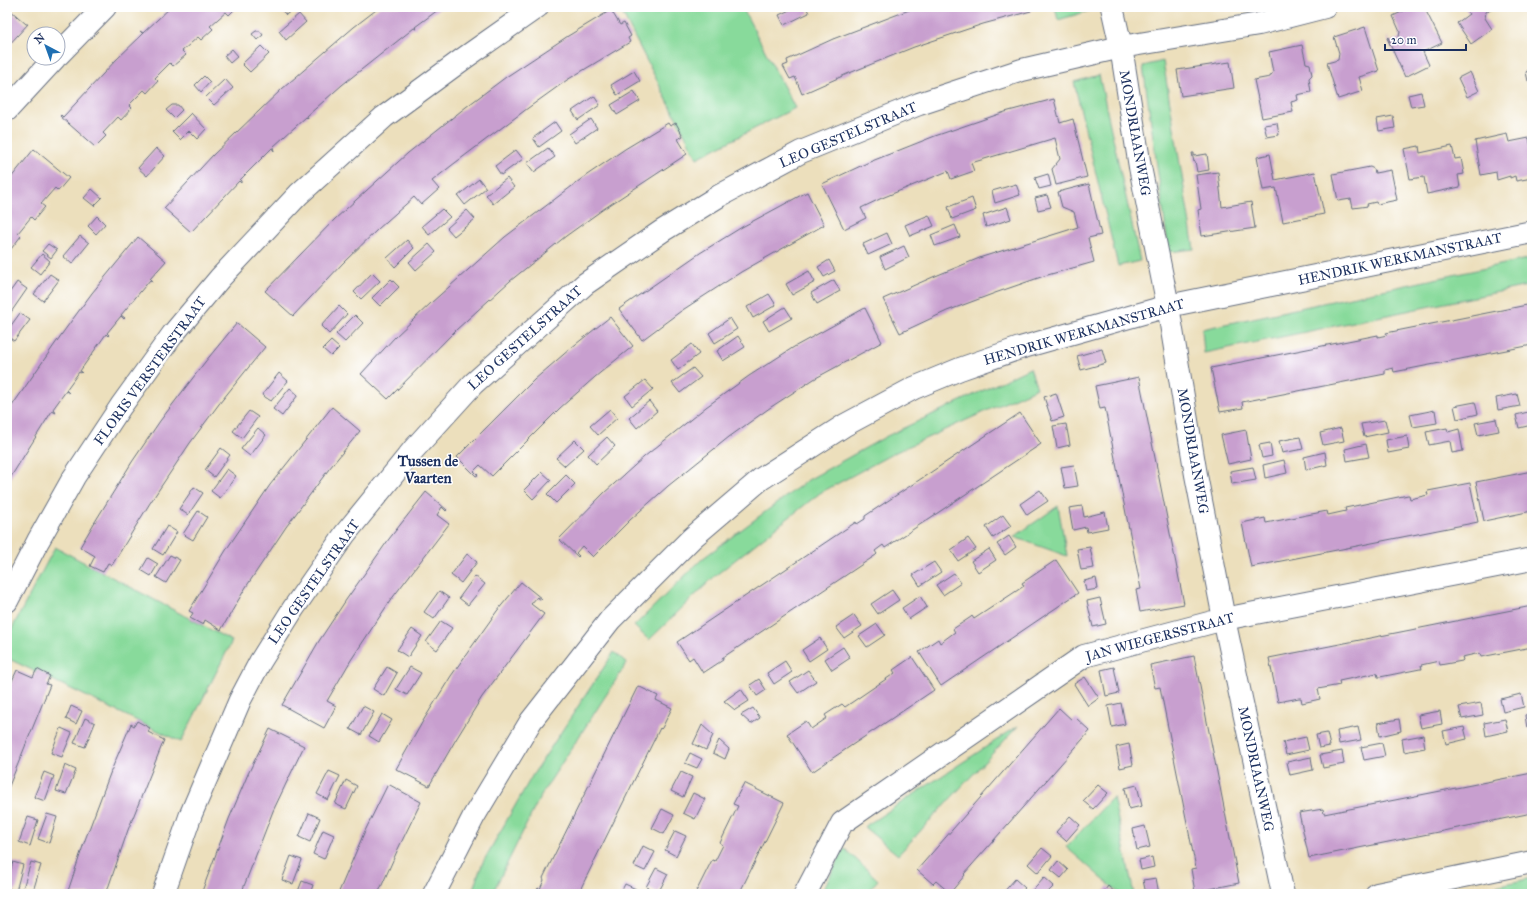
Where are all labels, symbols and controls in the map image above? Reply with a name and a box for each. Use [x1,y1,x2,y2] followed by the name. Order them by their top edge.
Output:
[26,26,66,66] north arrow
[1385,26,1466,52] scale bar
[32,30,48,47] text: N
[1391,33,1417,47] text: 20 m
[1116,69,1154,197] street label: MONDRIAANWEG
[777,98,920,172] street label: LEO GESTELSTRAAT
[1296,229,1504,289] street label: HENDRIK WERKMANSTRAAT
[464,282,586,394] street label: LEO GESTELSTRAAT
[90,293,210,449] street label: FLORIS VERSTERSTRAAT
[982,295,1187,369] street label: HENDRIK WERKMANSTRAAT
[1174,387,1212,515] street label: MONDRIAANWEG
[397,452,459,487] district label: Tussen de Vaarten
[265,516,364,647] street label: LEO GESTELSTRAAT
[1082,609,1237,666] street label: JAN WIEGERSSTRAAT
[1234,705,1278,833] street label: MONDRIAANWEG

